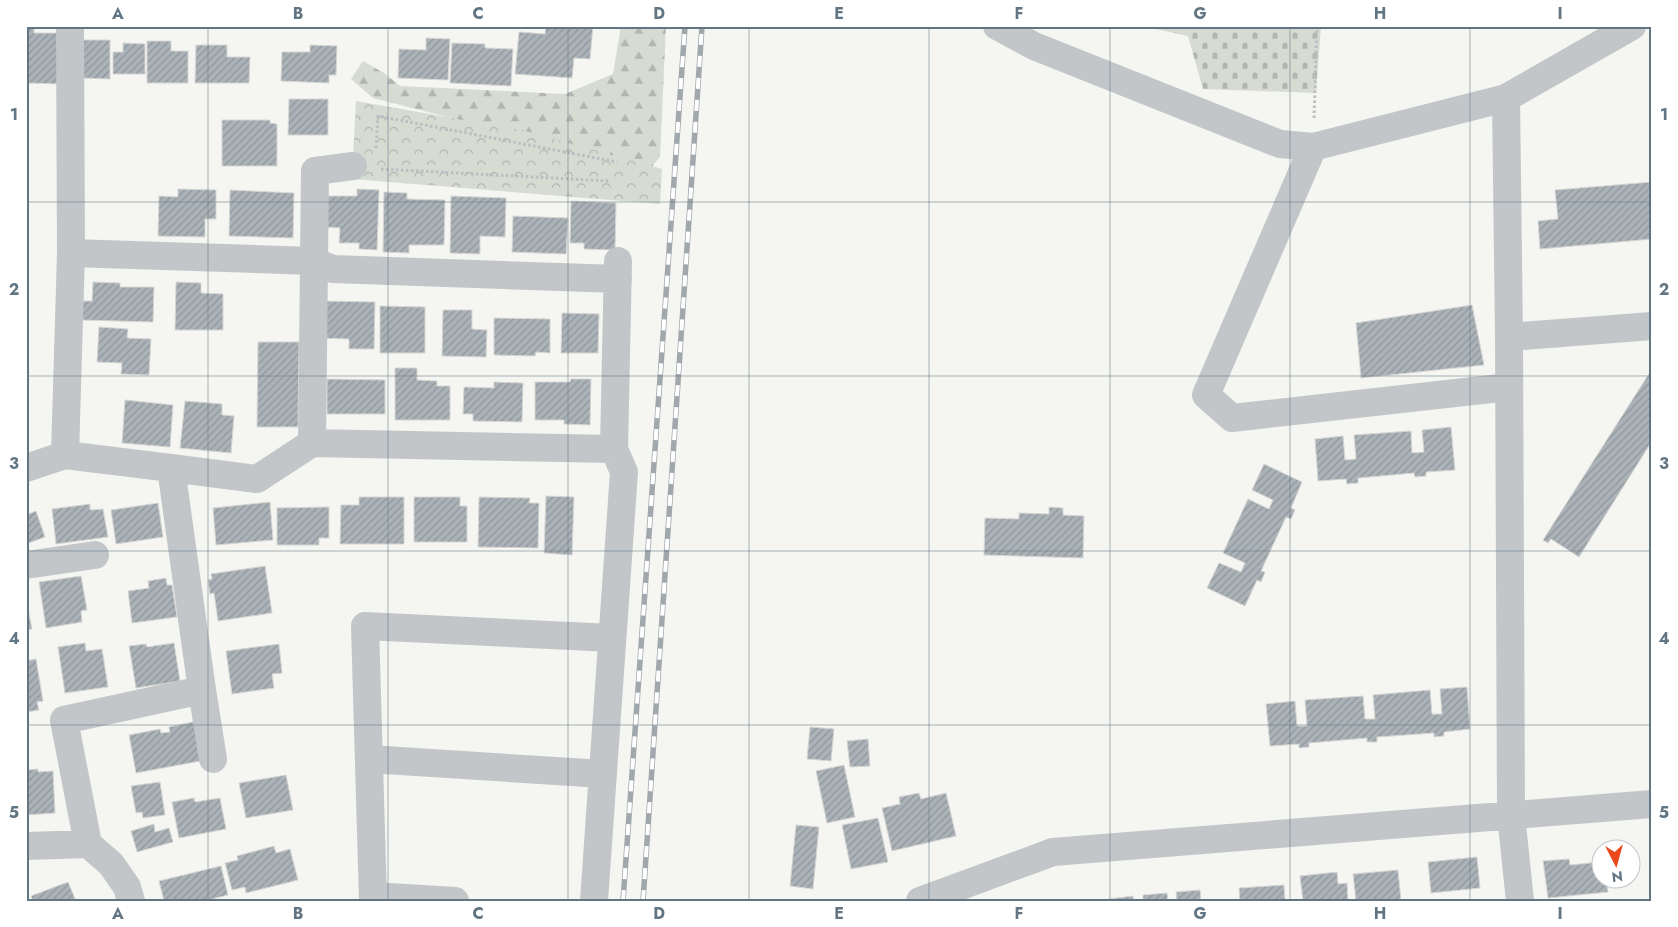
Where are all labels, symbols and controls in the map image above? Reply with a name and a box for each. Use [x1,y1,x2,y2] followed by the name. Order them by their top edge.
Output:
[111,2,124,25] text: A
[293,2,303,25] text: B
[472,2,484,25] text: C
[653,2,665,25] text: D
[834,2,844,25] text: E
[1015,2,1023,25] text: F
[1193,2,1207,25] text: G
[1374,2,1386,25] text: H
[1557,2,1563,25] text: I
[10,103,18,126] text: 1
[1660,103,1668,126] text: 1
[9,278,19,301] text: 2
[1659,278,1669,301] text: 2
[9,452,19,475] text: 3
[1659,452,1669,475] text: 3
[8,627,20,650] text: 4
[1658,627,1670,650] text: 4
[9,801,19,824] text: 5
[1659,801,1669,824] text: 5
[1590,840,1640,890] north arrow
[1611,866,1624,887] text: N
[111,902,124,925] text: A
[293,902,303,925] text: B
[472,902,484,925] text: C
[653,902,665,925] text: D
[834,902,844,925] text: E
[1015,902,1023,925] text: F
[1193,902,1207,925] text: G
[1374,902,1386,925] text: H
[1557,902,1563,925] text: I

